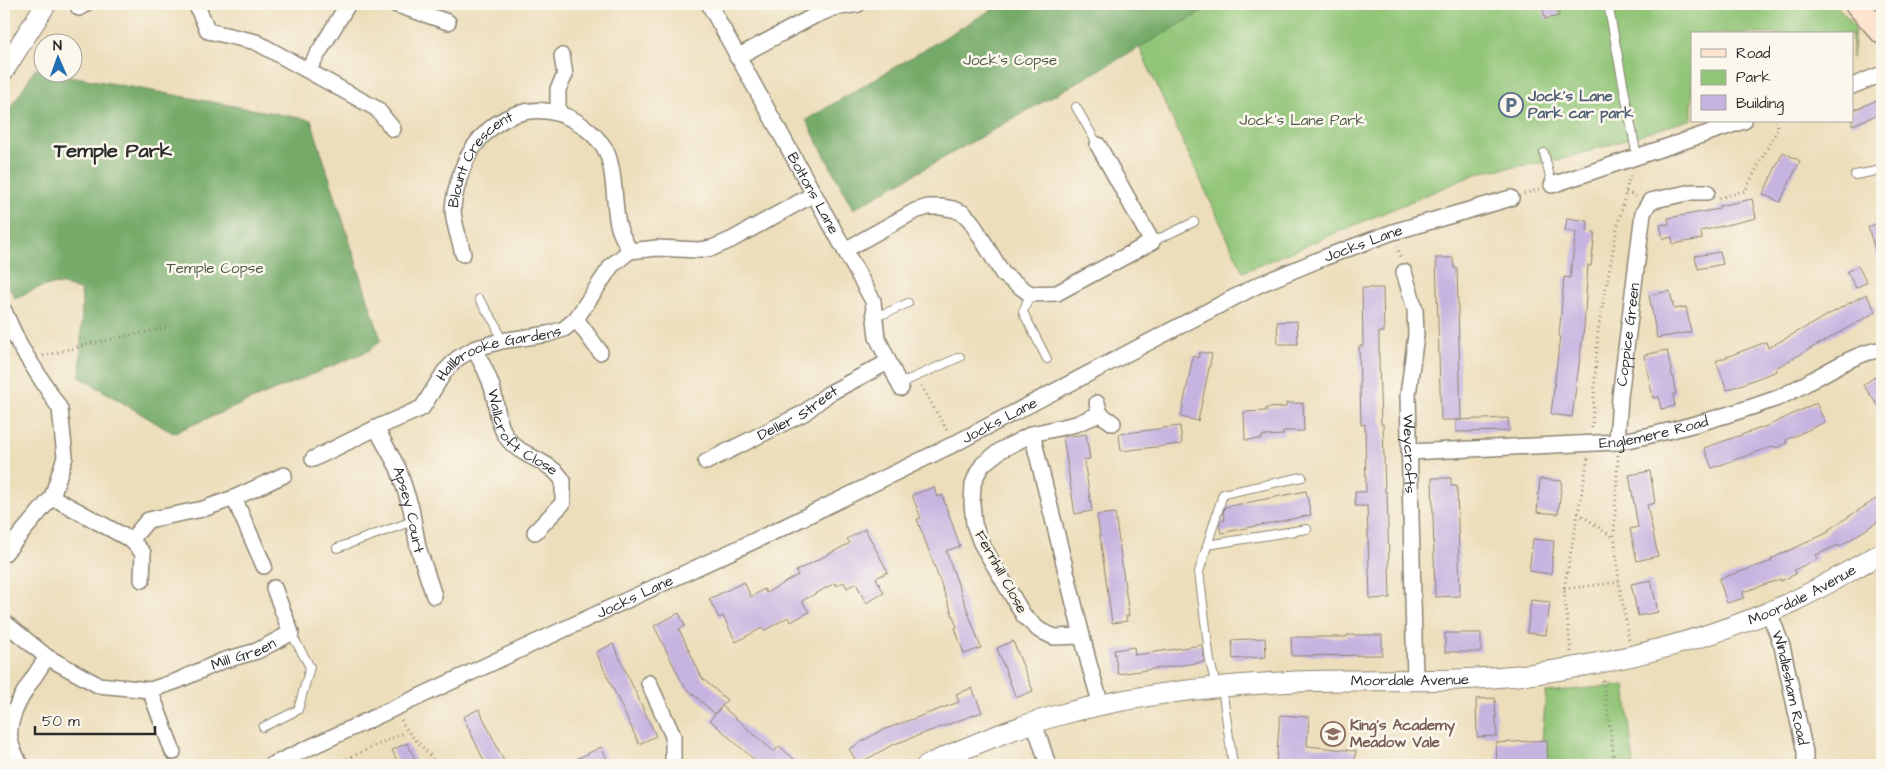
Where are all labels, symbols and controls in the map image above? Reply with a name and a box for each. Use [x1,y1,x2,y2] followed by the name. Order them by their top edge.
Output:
[32,32,82,82] north arrow
[1691,32,1854,122] legend
[53,36,63,56] text: N
[1736,43,1771,64] text: Road
[963,50,1057,71] park label: Jock's Copse
[1736,67,1771,88] text: Park
[1527,86,1634,124] place label: Jock's Lane Park car park
[1498,92,1524,118] parking icon: Jock's Lane Park car park
[1736,93,1784,115] text: Building
[442,106,516,209] street label: Blount Crescent
[1239,110,1365,131] park label: Jock's Lane Park
[53,137,173,165] district label: Temple Park
[782,148,845,238] street label: Boltons Lane
[1321,219,1405,267] street label: Jocks Lane
[166,258,264,279] park label: Temple Copse
[1611,281,1645,388] street label: Coppice Green
[431,320,564,385] street label: Hallbrooke Gardens
[753,380,841,445] street label: Deller Street
[483,387,562,480] street label: Wallcroft Close
[958,392,1041,449] street label: Jocks Lane
[1599,410,1711,454] street label: Englemere Road
[1398,414,1421,494] street label: Weycrofts
[388,464,430,556] street label: Apsey Court
[970,527,1032,617] street label: Fernhill Close
[1745,559,1860,630] street label: Moordale Avenue
[593,570,676,623] street label: Jocks Lane
[1767,627,1814,747] street label: Windlesham Road
[207,632,280,675] street label: Mill Green
[1351,669,1469,691] street label: Moordale Avenue
[35,704,155,736] scale bar
[42,711,80,732] text: 50 m
[1350,715,1456,753] place label: King's Academy Meadow Vale
[1320,721,1346,747] school or university icon: King's Academy Meadow Vale

